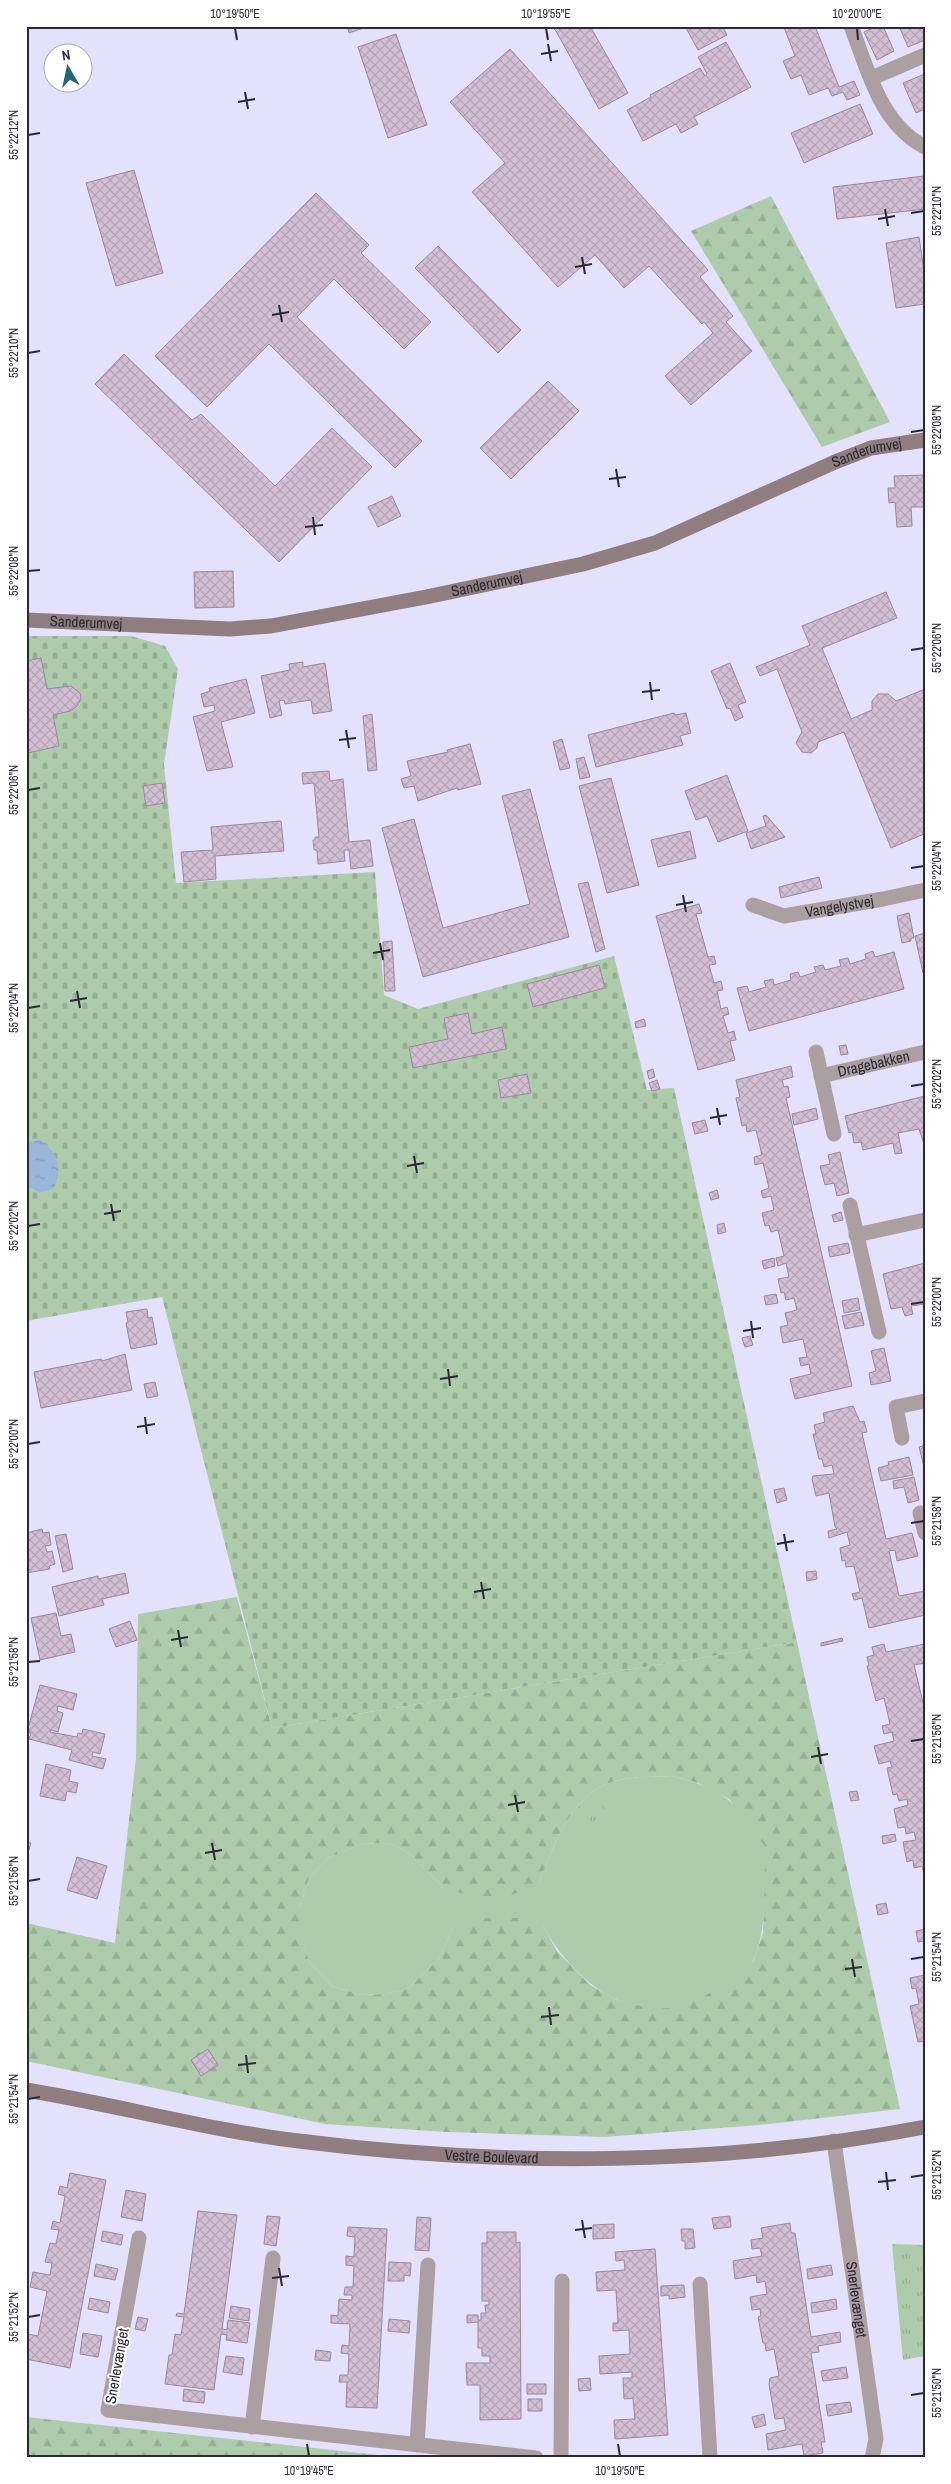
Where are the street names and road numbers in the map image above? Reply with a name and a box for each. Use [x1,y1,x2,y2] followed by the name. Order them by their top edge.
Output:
[828,433,903,472] street label: Sanderumvej
[449,566,524,601] street label: Sanderumvej
[49,610,123,634] street label: Sanderumvej
[803,890,875,922] street label: Vangelystvej
[835,1045,912,1082] street label: Dragebakken
[444,2144,539,2168] street label: Vestre Boulevard
[841,2260,873,2339] street label: Snerlevænget
[100,2326,134,2405] street label: Snerlevænget

